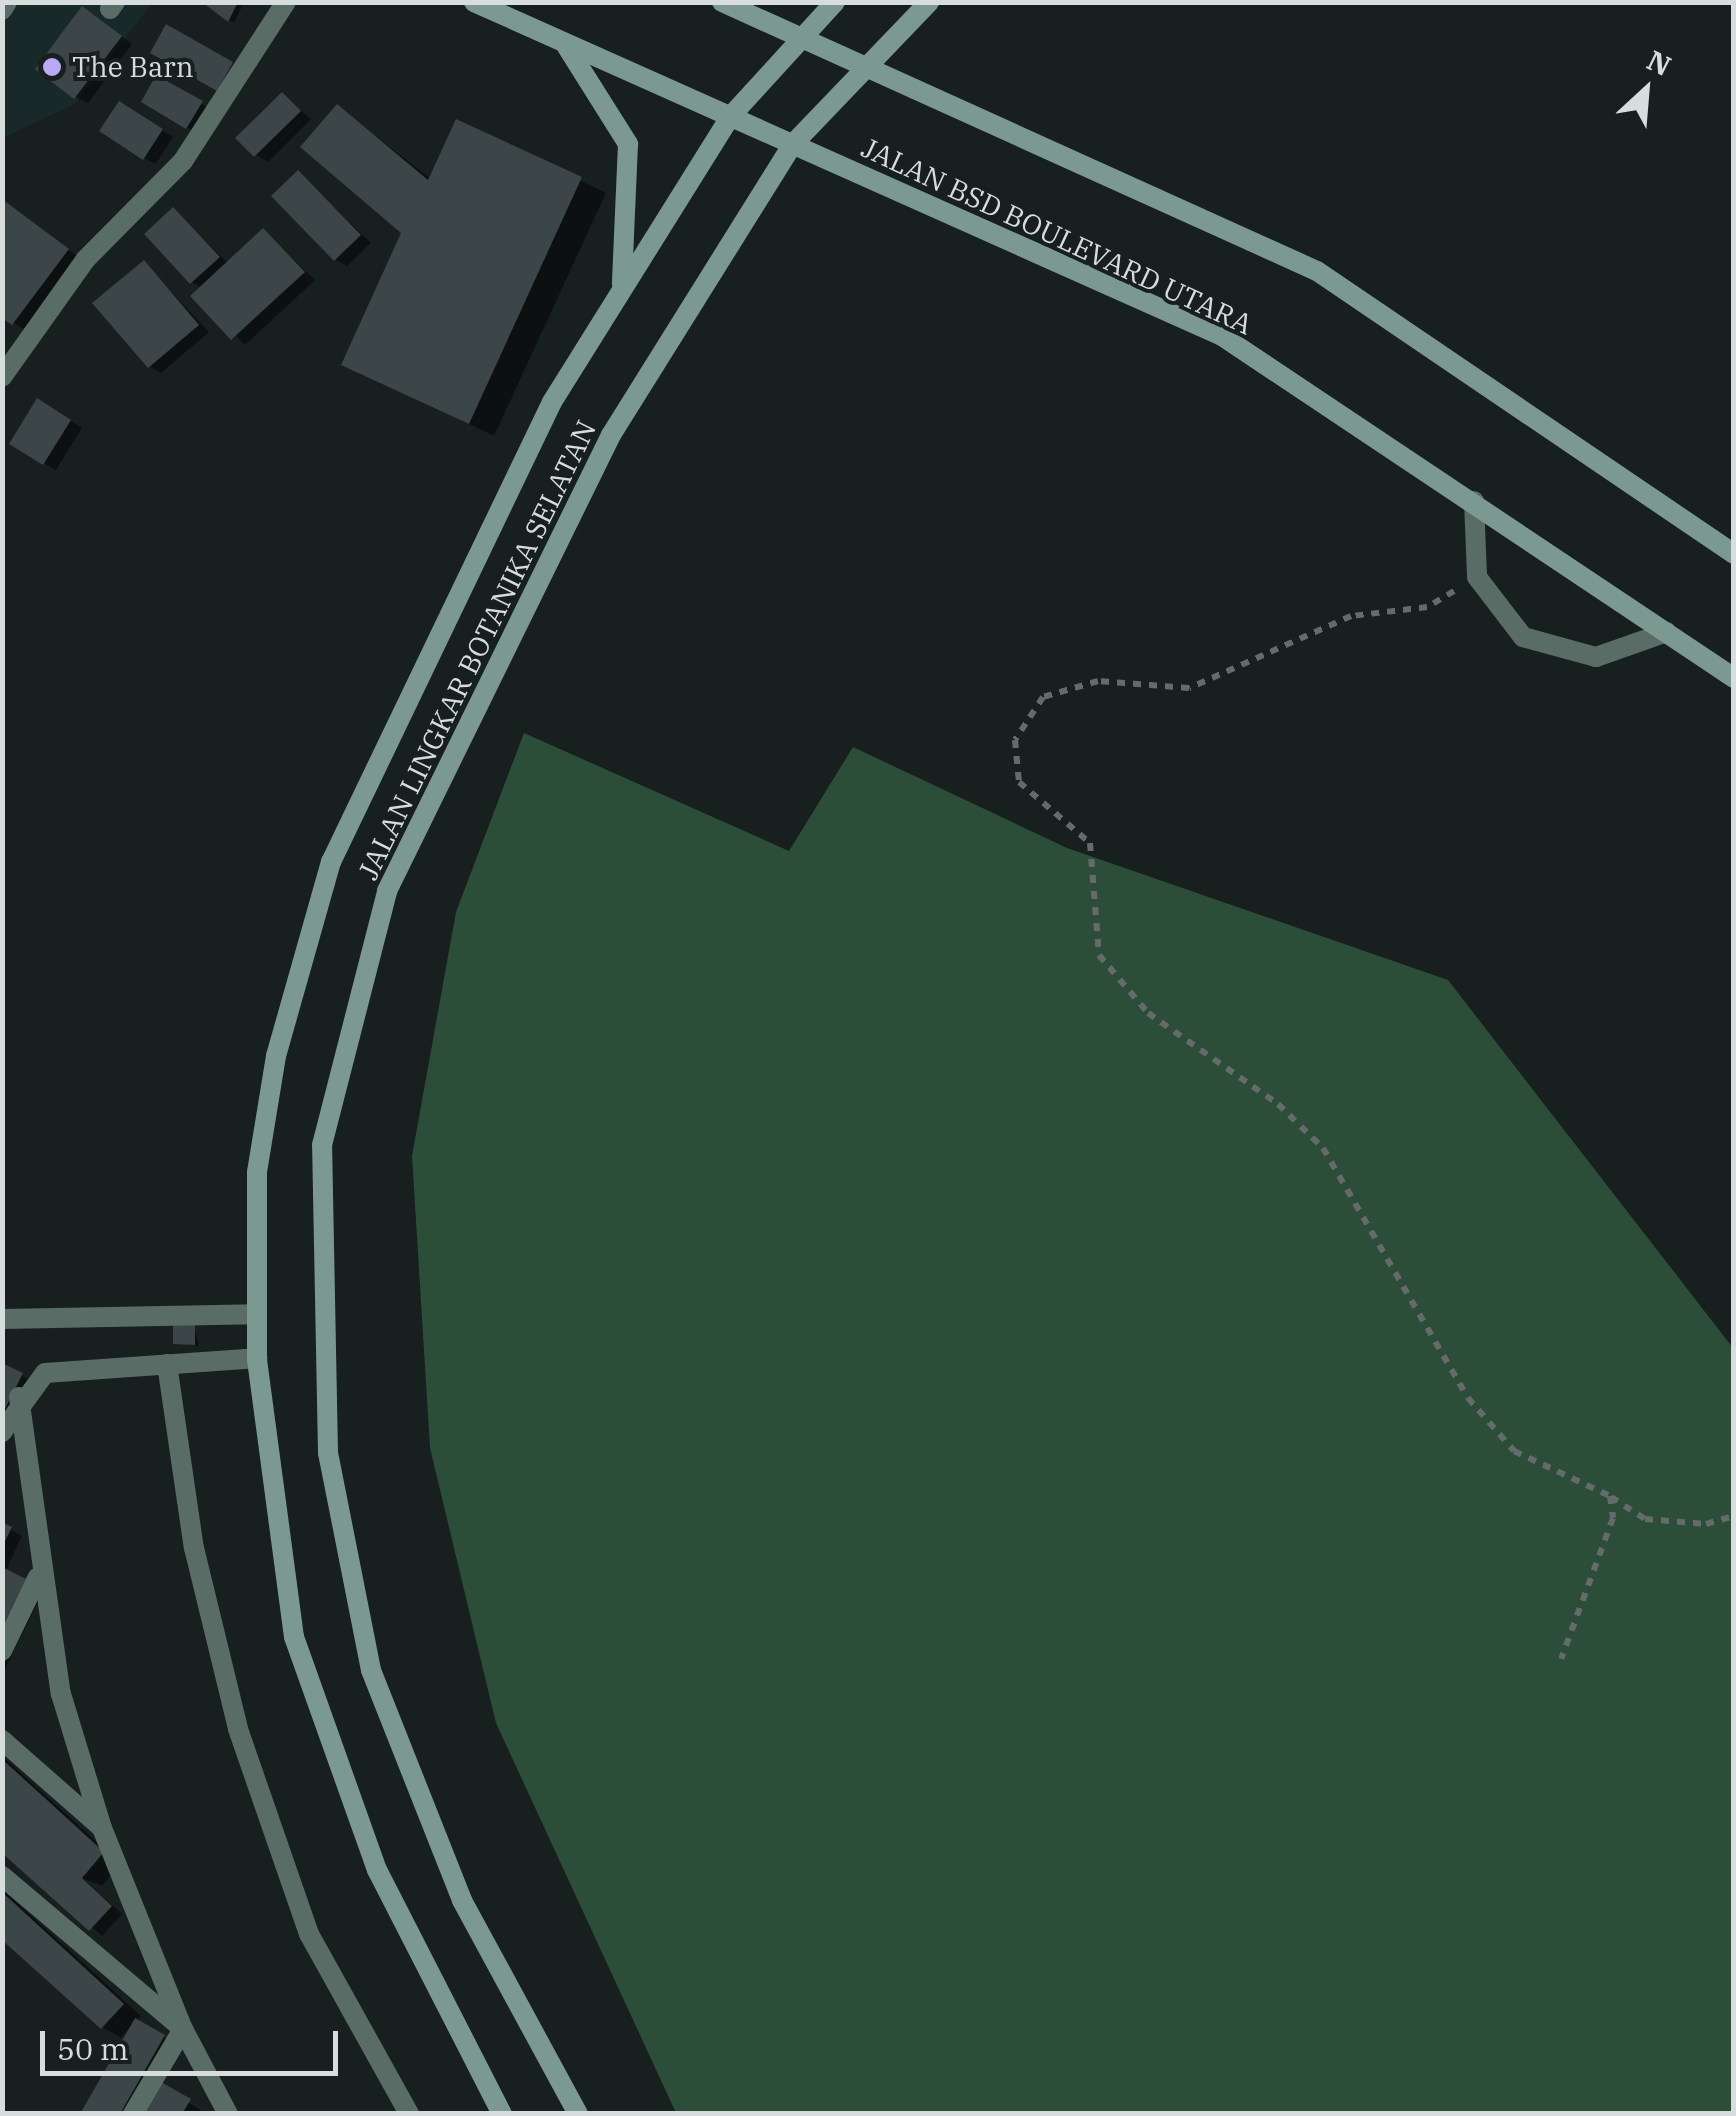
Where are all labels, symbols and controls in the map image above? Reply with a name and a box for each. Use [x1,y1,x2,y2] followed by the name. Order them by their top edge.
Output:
[1596,40,1696,140] north arrow
[1641,41,1677,84] text: N
[72,50,194,84] place label: The Barn
[41,56,63,78] marker: The Barn
[856,131,1258,341] street label: JALAN BSD BOULEVARD UTARA
[351,415,603,885] street label: JALAN LINGKAR BOTANIKA SELATAN
[45,2011,342,2073] scale bar
[57,2029,129,2068] text: 50 m

